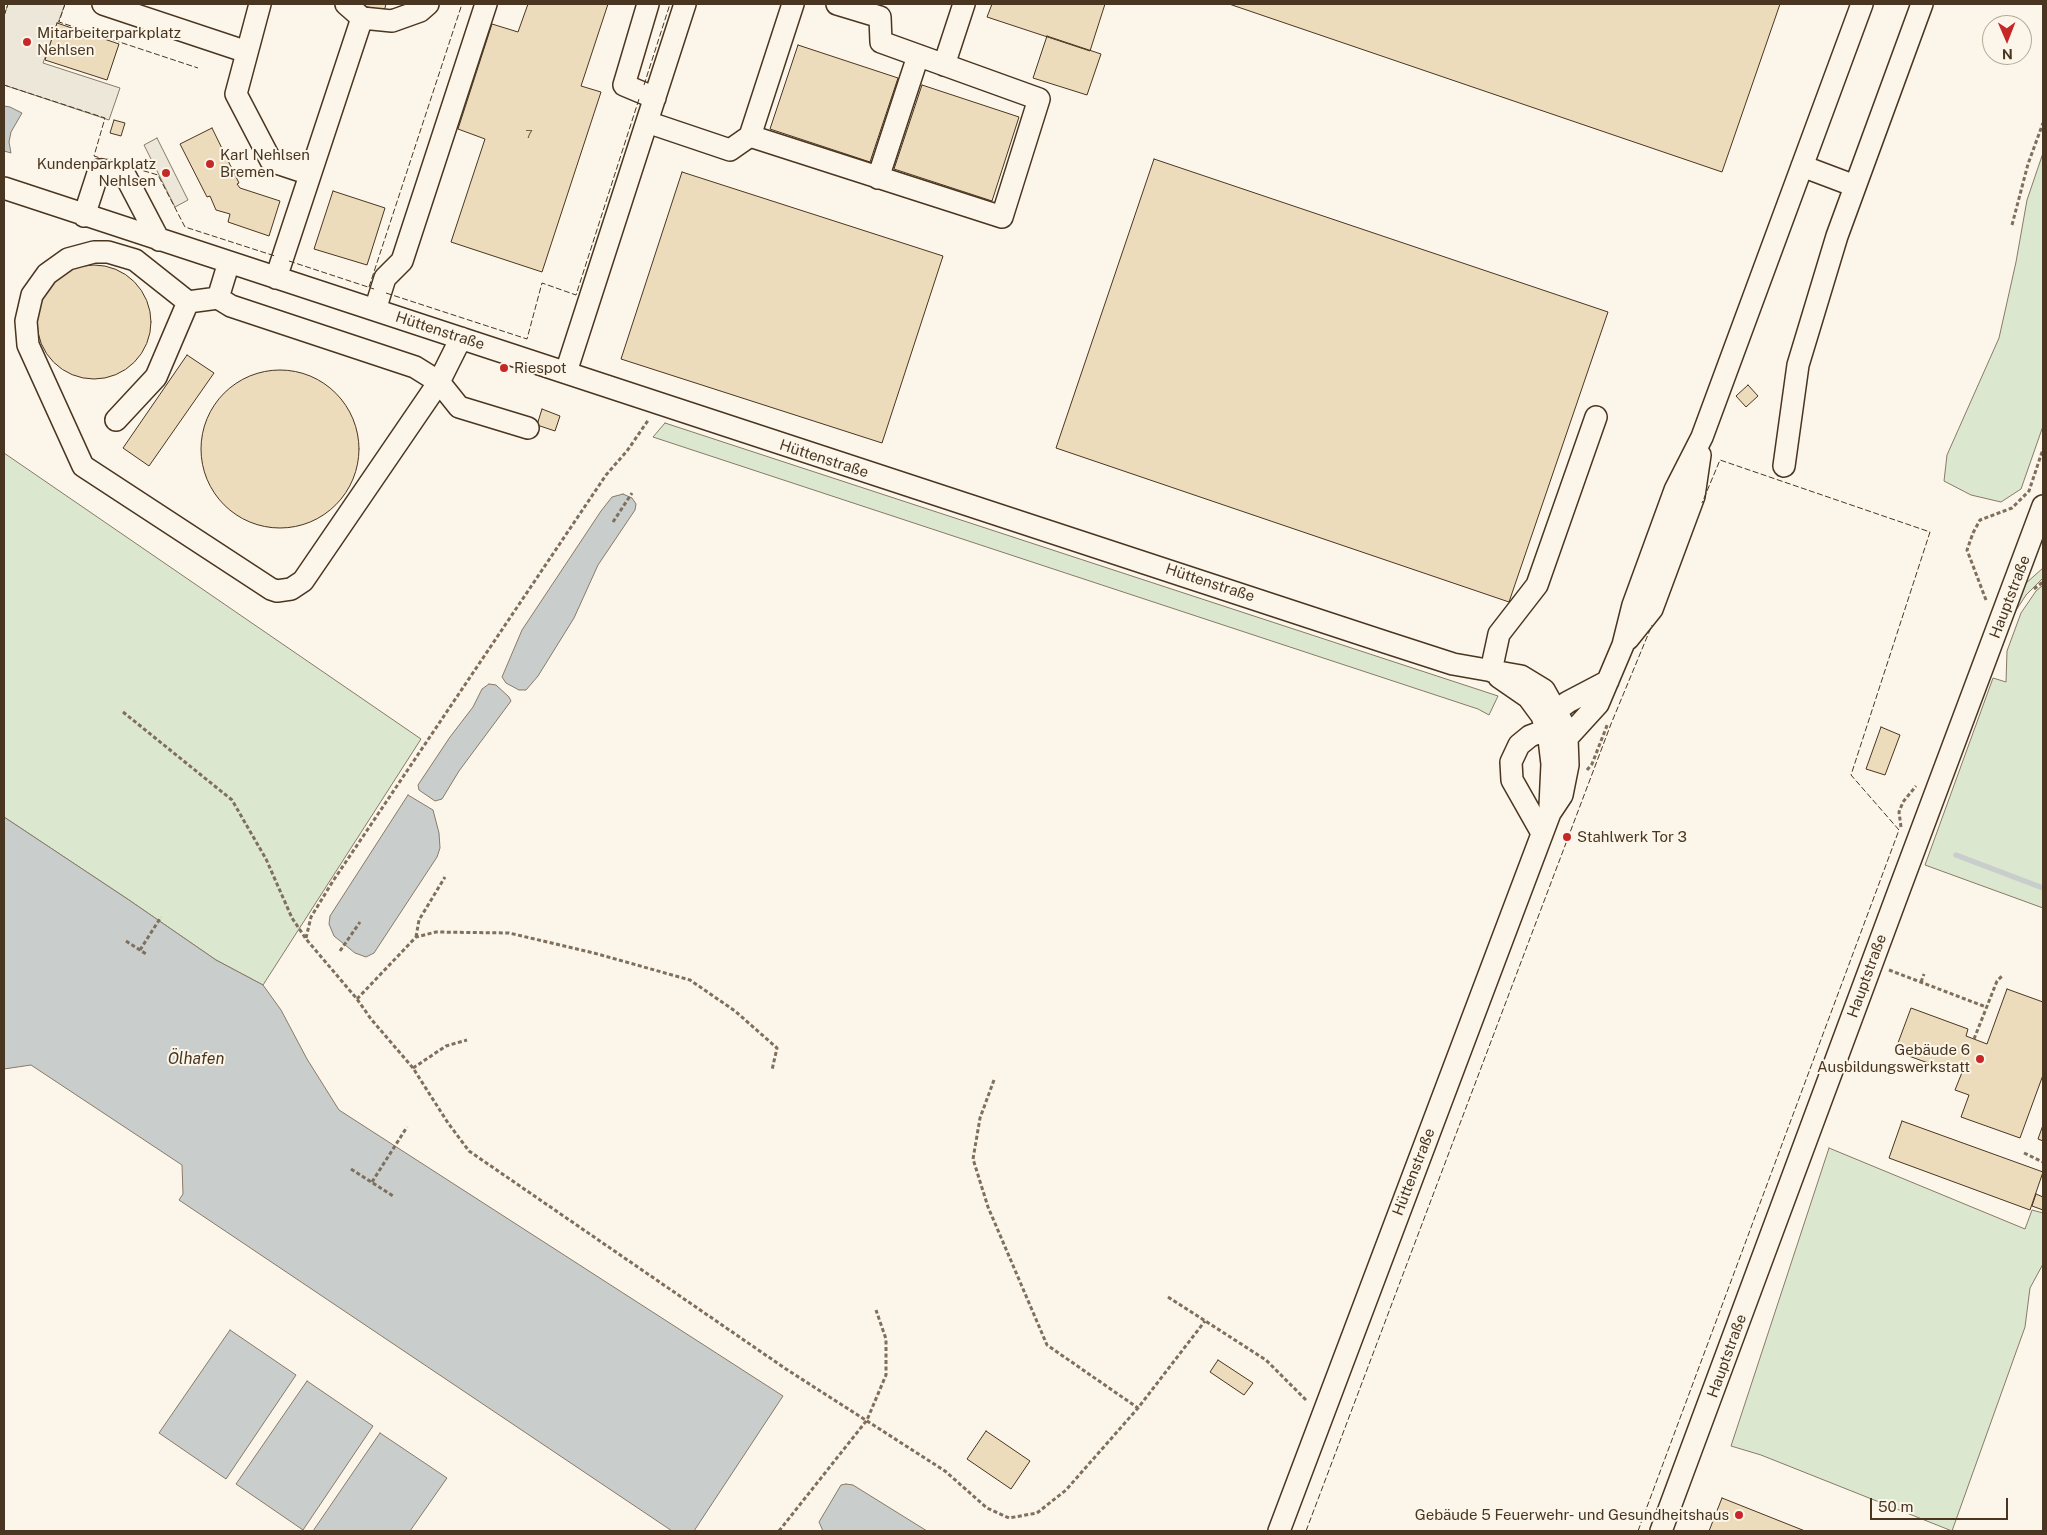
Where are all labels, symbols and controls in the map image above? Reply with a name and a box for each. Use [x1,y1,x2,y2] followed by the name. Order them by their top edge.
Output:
[1982,15,2032,65] north arrow
[37,24,181,59] place label: Mitarbeiterparkplatz Nehlsen
[21,36,33,48] marker: Mitarbeiterparkplatz Nehlsen
[2002,46,2013,62] text: N
[525,127,533,141] house number: 7
[220,146,310,181] place label: Karl Nehlsen Bremen
[37,155,156,190] place label: Kundenparkplatz Nehlsen
[204,158,216,170] marker: Karl Nehlsen Bremen
[160,167,172,179] marker: Kundenparkplatz Nehlsen
[393,308,487,354] street label: Hüttenstraße
[514,359,567,377] place label: Riespot
[498,362,510,374] marker: Riespot
[777,436,871,482] street label: Hüttenstraße
[1986,553,2034,641] street label: Hauptstraße
[1163,560,1257,606] street label: Hüttenstraße
[1577,828,1687,846] place label: Stahlwerk Tor 3
[1561,831,1573,843] marker: Stahlwerk Tor 3
[1844,932,1890,1020] street label: Hauptstraße
[1817,1041,1970,1076] place label: Gebäude 6 Ausbildungswerkstatt
[168,1049,224,1069] water label: Ölhafen
[1974,1053,1986,1065] marker: Gebäude 6 Ausbildungswerkstatt
[1389,1126,1439,1218] street label: Hüttenstraße
[1704,1312,1750,1400] street label: Hauptstraße
[1872,1488,2010,1520] scale bar
[1878,1498,1913,1515] text: 50 m
[1415,1506,1729,1524] place label: Gebäude 5 Feuerwehr- und Gesundheitshaus
[1733,1509,1745,1521] marker: Gebäude 5 Feuerwehr- und Gesundheitshaus

